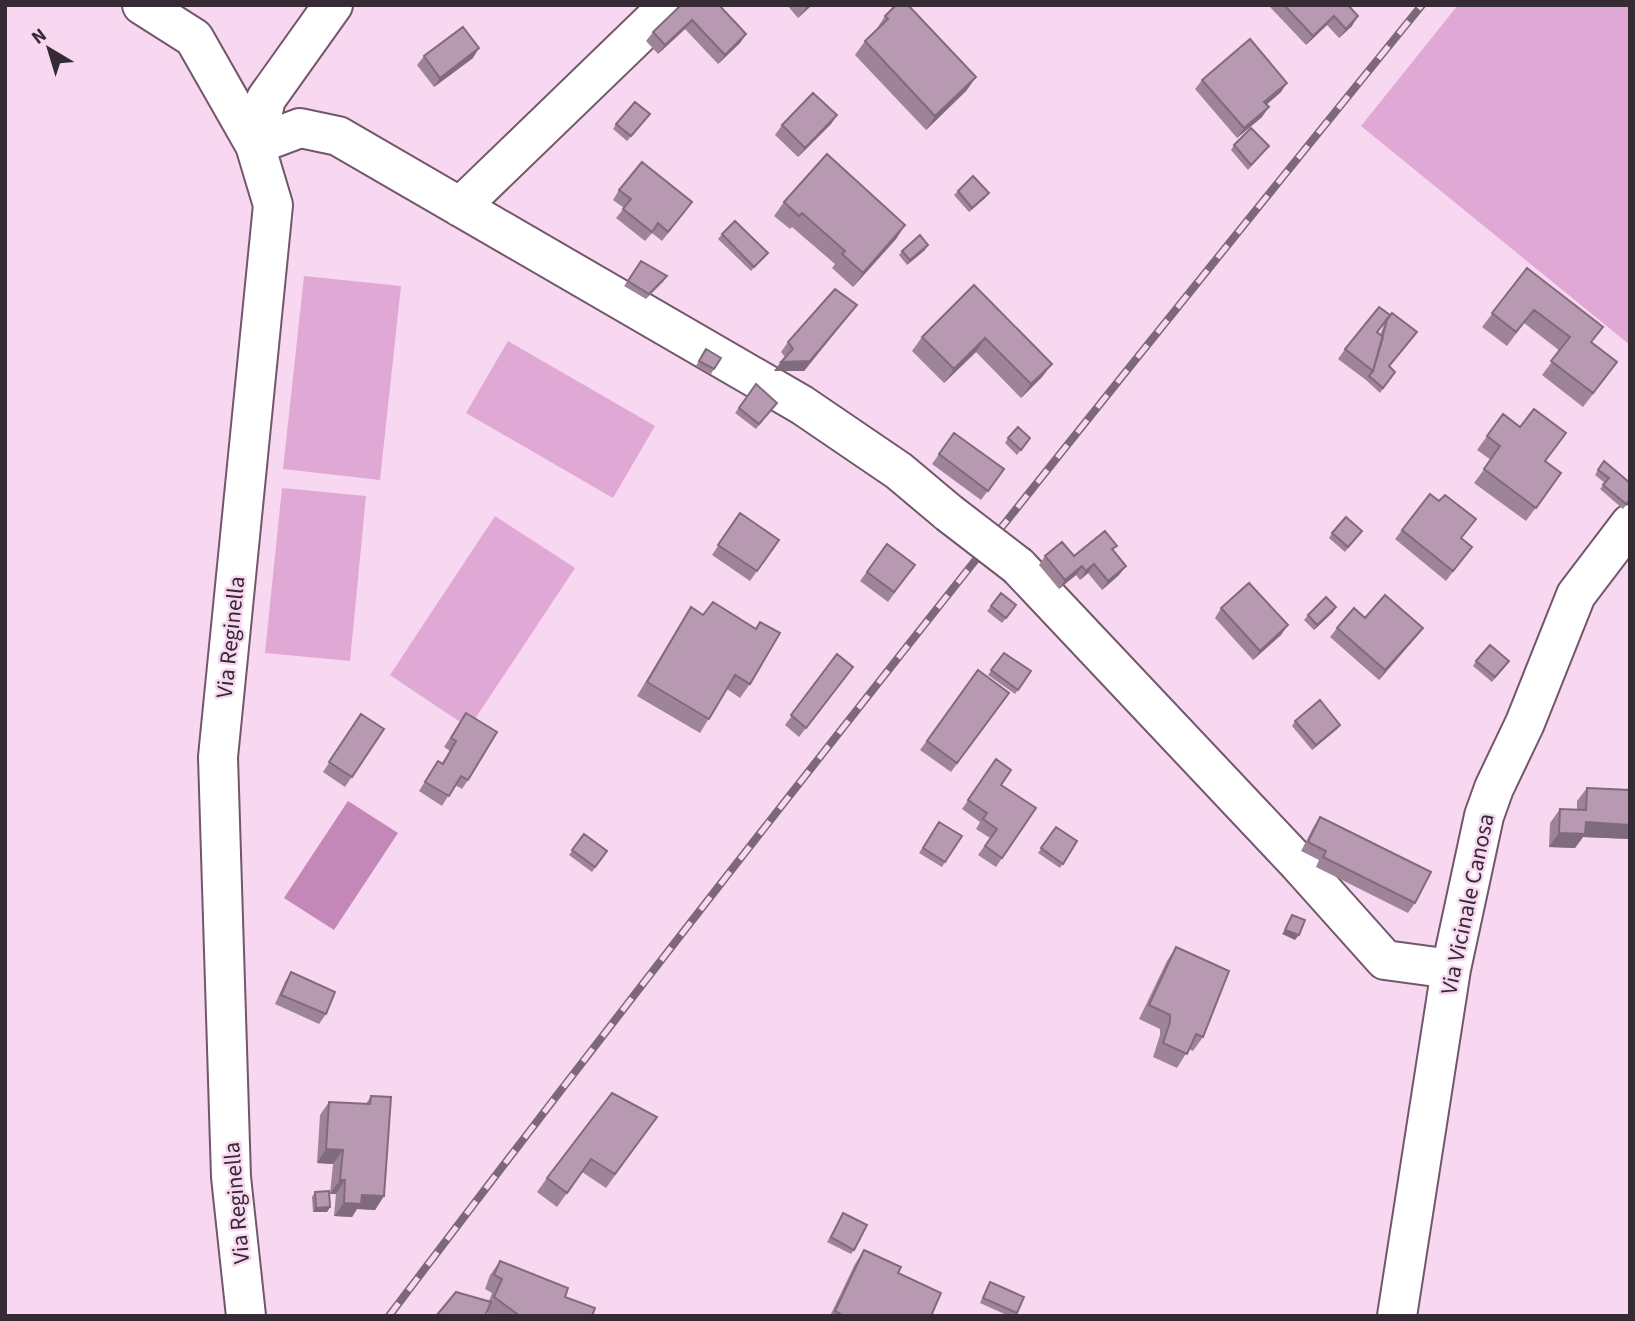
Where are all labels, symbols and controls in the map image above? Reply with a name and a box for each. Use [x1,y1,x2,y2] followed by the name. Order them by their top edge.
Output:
[14,14,84,84] north arrow
[26,22,53,51] text: N
[208,575,253,700] street label: Via Reginella
[1432,811,1503,998] street label: Via Vicinale Canosa
[215,1141,258,1265] street label: Via Reginella

